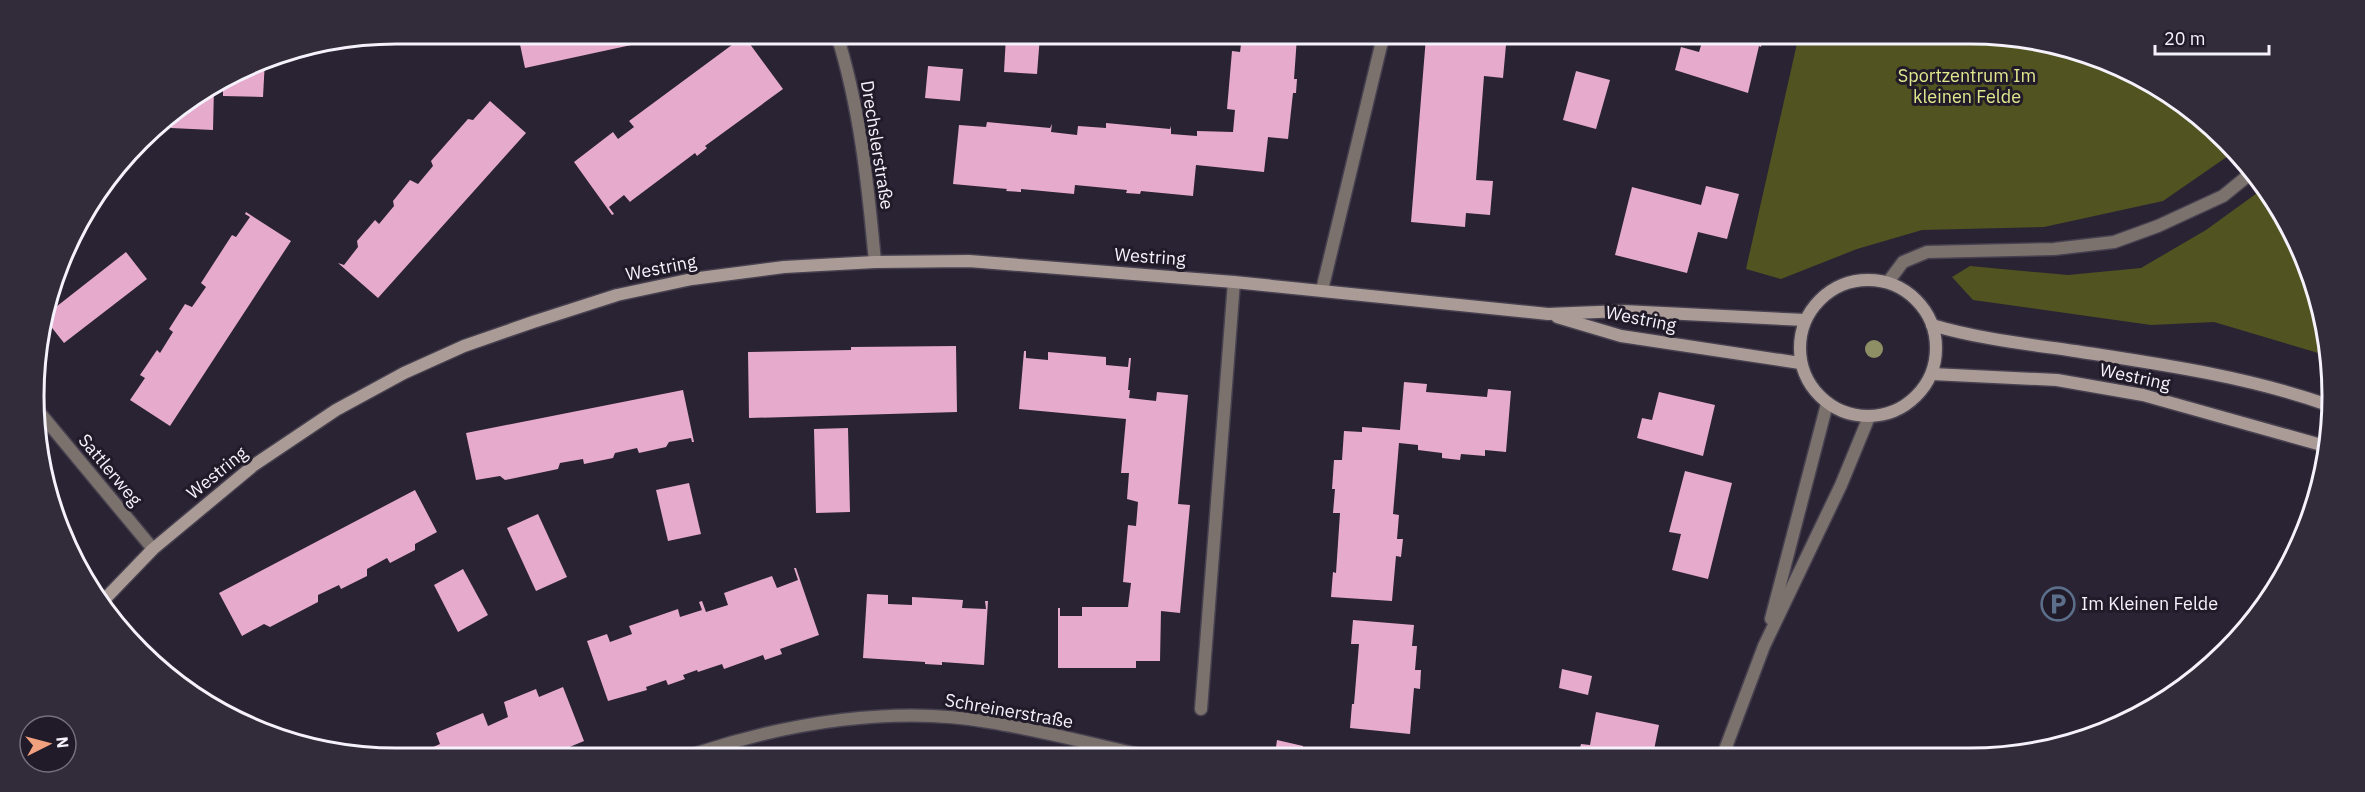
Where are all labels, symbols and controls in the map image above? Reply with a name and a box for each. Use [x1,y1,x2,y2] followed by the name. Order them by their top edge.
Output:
[2155,18,2269,56] scale bar
[2164,27,2206,50] text: 20 m
[1898,64,2036,108] park label: Sportzentrum Im kleinen Felde
[856,79,899,211] street label: Drechslerstraße
[1114,243,1187,270] street label: Westring
[624,249,699,286] street label: Westring
[1604,300,1679,337] street label: Westring
[2098,358,2173,395] street label: Westring
[74,429,148,511] street label: Sattlerweg
[182,441,252,504] street label: Westring
[2040,586,2076,622] parking icon: Im Kleinen Felde
[2081,592,2218,615] place label: Im Kleinen Felde
[943,688,1075,733] street label: Schreinerstraße
[18,714,78,774] north arrow
[52,736,73,749] text: N

